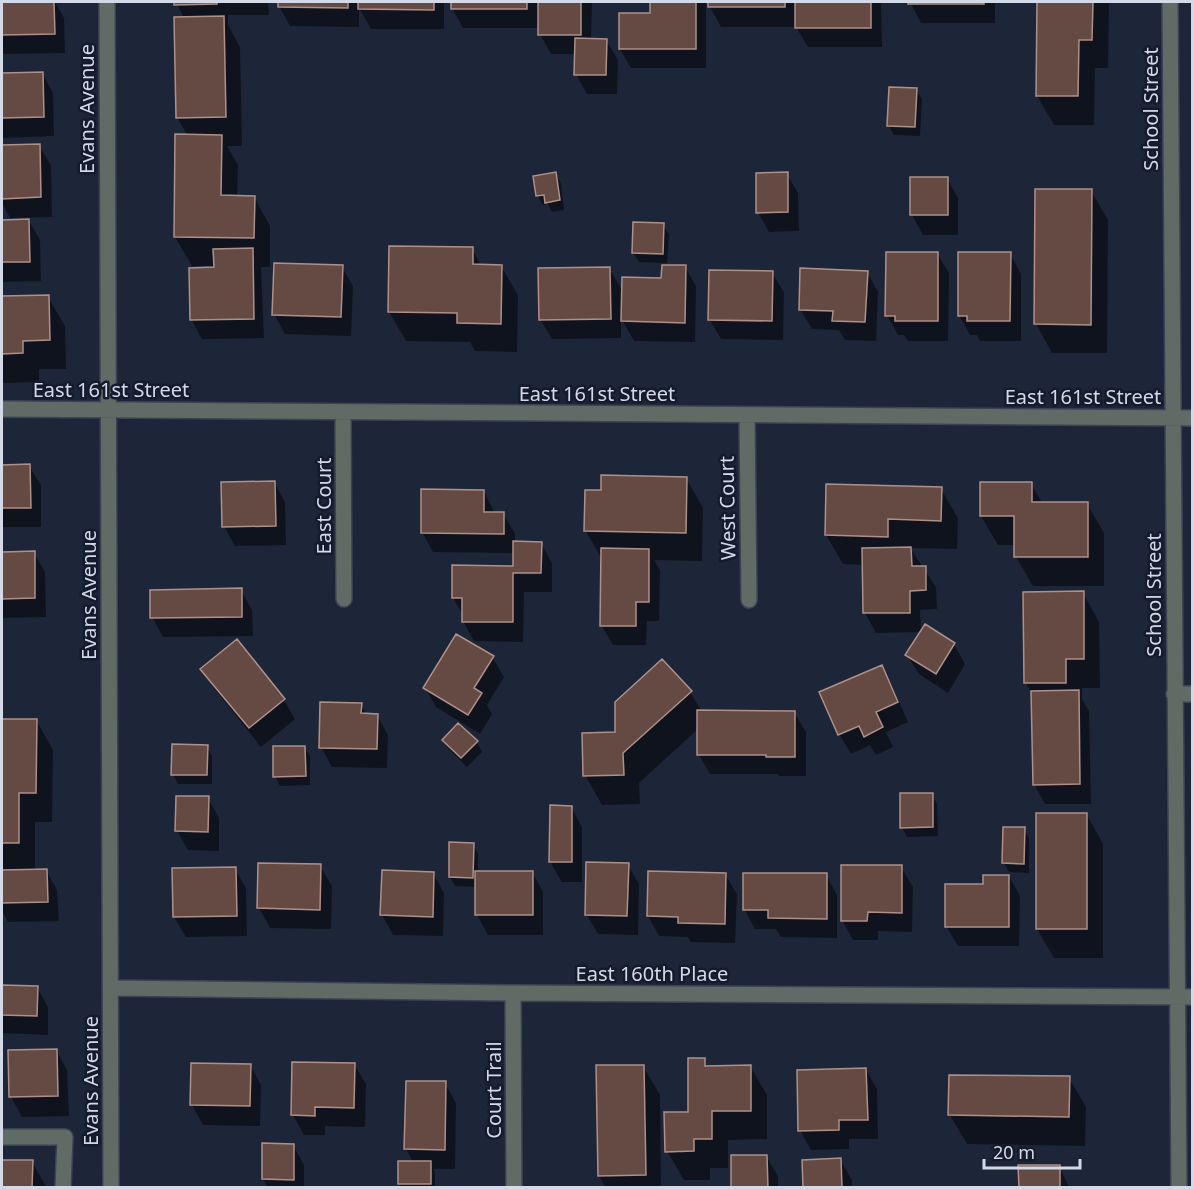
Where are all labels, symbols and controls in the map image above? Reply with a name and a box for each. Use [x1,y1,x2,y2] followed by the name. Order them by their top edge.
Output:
[73,44,100,174] street label: Evans Avenue
[1137,47,1164,171] street label: School Street
[33,376,189,403] street label: East 161st Street
[519,380,675,407] street label: East 161st Street
[1005,383,1161,410] street label: East 161st Street
[713,456,741,560] street label: West Court
[310,458,337,554] street label: East Court
[75,530,102,660] street label: Evans Avenue
[1140,533,1167,657] street label: School Street
[576,960,728,987] street label: East 160th Place
[77,1016,104,1146] street label: Evans Avenue
[480,1041,507,1139] street label: Court Trail
[984,1132,1080,1170] scale bar
[993,1140,1035,1164] text: 20 m

